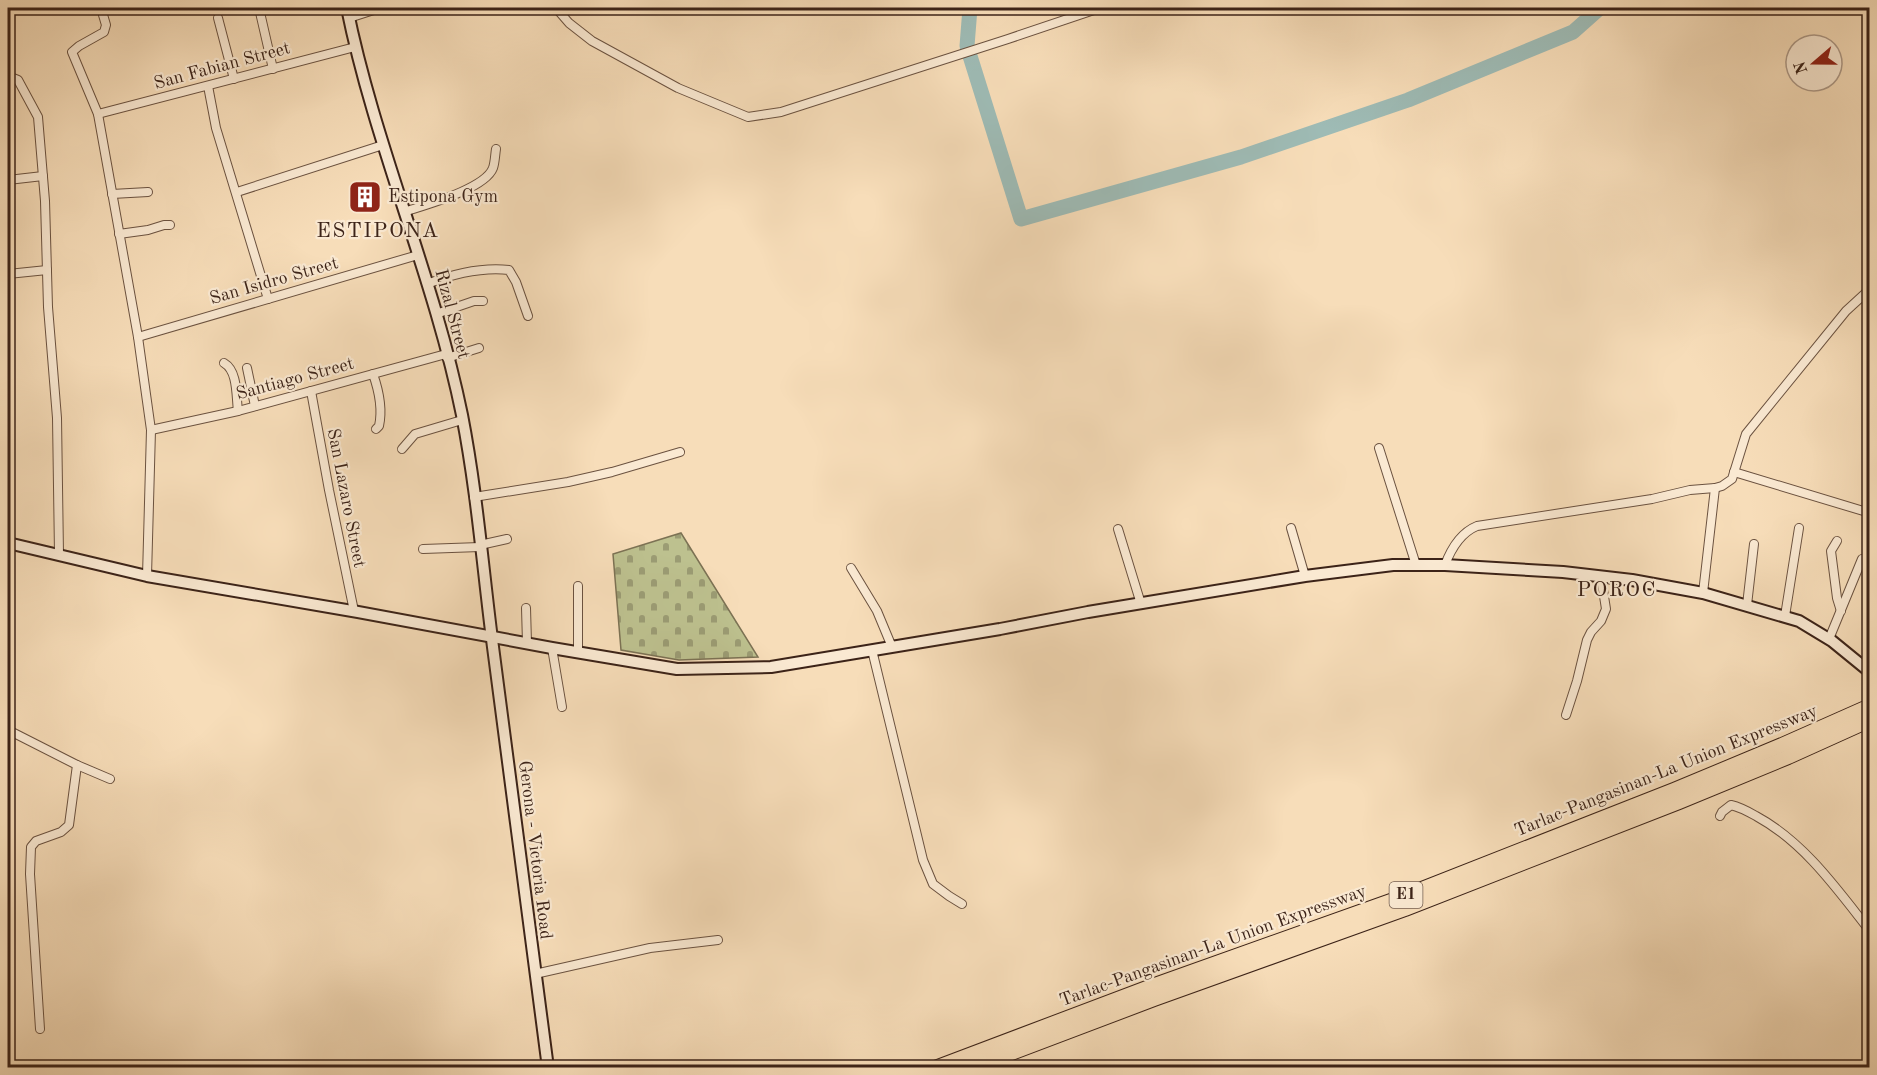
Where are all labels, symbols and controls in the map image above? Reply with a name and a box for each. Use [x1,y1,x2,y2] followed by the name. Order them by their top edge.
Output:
[1784,33,1844,93] north arrow
[152,39,292,93] street label: San Fabian Street
[1792,58,1811,76] text: N
[347,179,383,215] building icon: Estipona Gym
[388,188,498,206] place label: Estipona Gym
[316,221,440,242] district label: ESTIPONA
[208,254,340,308] street label: San Isidro Street
[431,267,473,361] street label: Rizal Street
[234,355,356,403] street label: Santiago Street
[324,427,368,569] street label: San Lazaro Street
[1577,580,1657,601] district label: POROC
[1512,702,1820,840] street label: Tarlac-Pangasinan-La Union Expressway
[515,759,555,941] street label: Gerona - Victoria Road
[1057,882,1369,1010] street label: Tarlac-Pangasinan-La Union Expressway
[1390,882,1422,908] road number: E1

